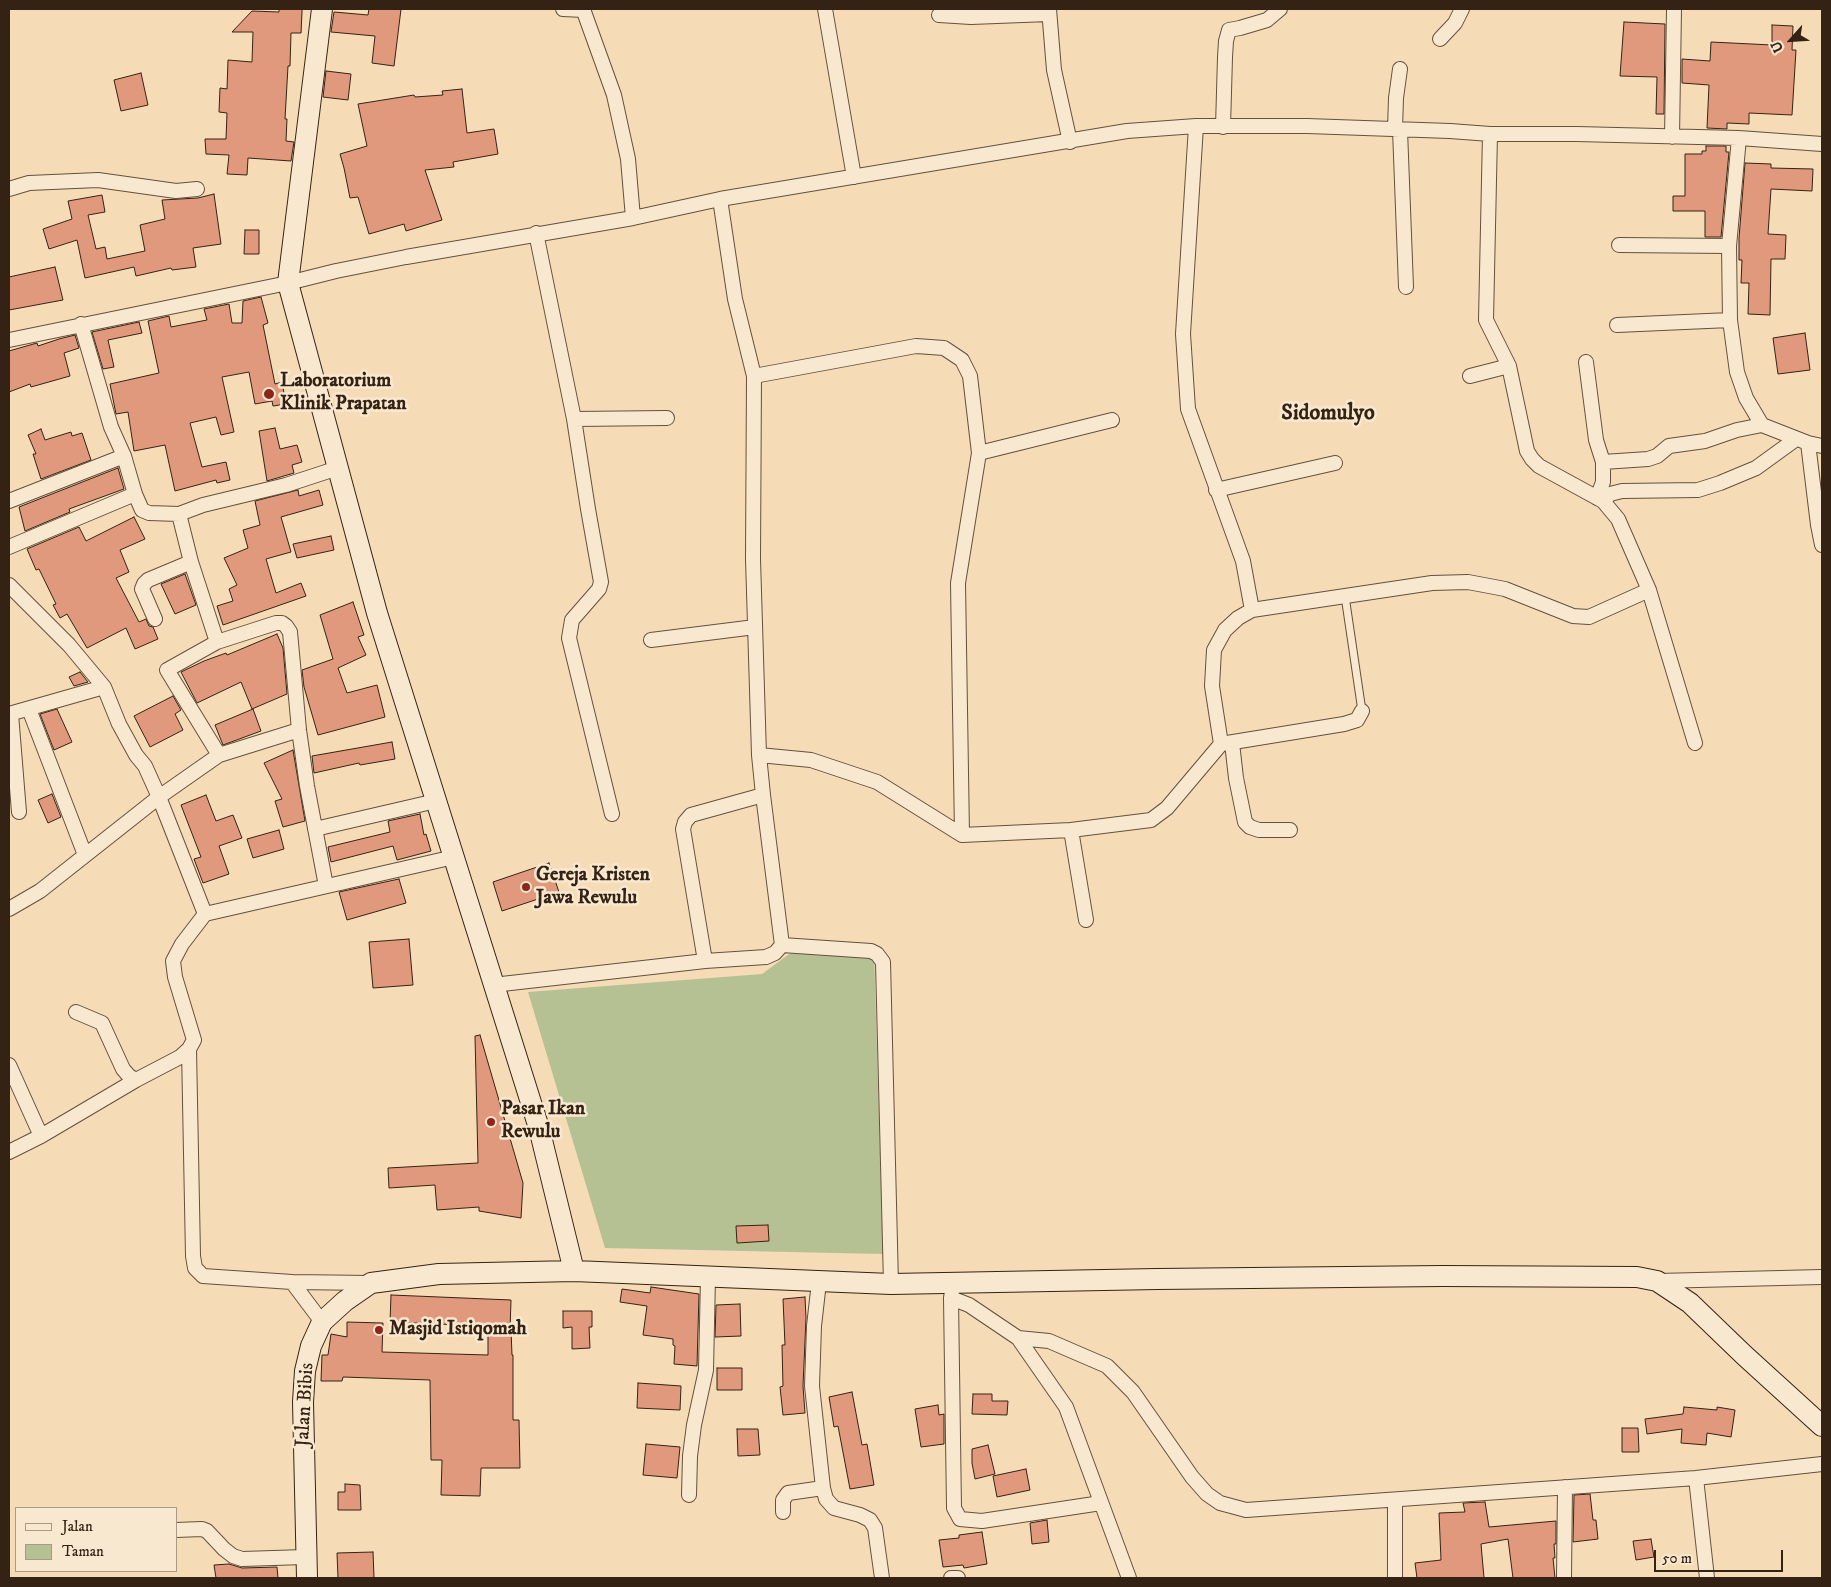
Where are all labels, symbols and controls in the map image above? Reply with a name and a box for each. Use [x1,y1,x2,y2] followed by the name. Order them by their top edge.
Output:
[1766,15,1816,65] north arrow
[1767,38,1788,55] text: U
[280,370,406,417] place label: Laboratorium Klinik Prapatan
[262,387,276,401] marker: Laboratorium Klinik Prapatan
[1281,401,1375,427] district label: Sidomulyo
[536,864,650,911] place label: Gereja Kristen Jawa Rewulu
[520,881,532,893] marker: Gereja Kristen Jawa Rewulu
[501,1098,585,1145] place label: Pasar Ikan Rewulu
[485,1116,497,1128] marker: Pasar Ikan Rewulu
[389,1318,527,1342] place label: Masjid Istiqomah
[373,1324,385,1336] marker: Masjid Istiqomah
[292,1362,320,1448] street label: Jalan Bibis
[15,1507,178,1572] legend
[62,1517,93,1536] text: Jalan
[1656,1540,1785,1572] scale bar
[62,1542,104,1561] text: Taman
[1662,1549,1692,1568] text: 50 m

